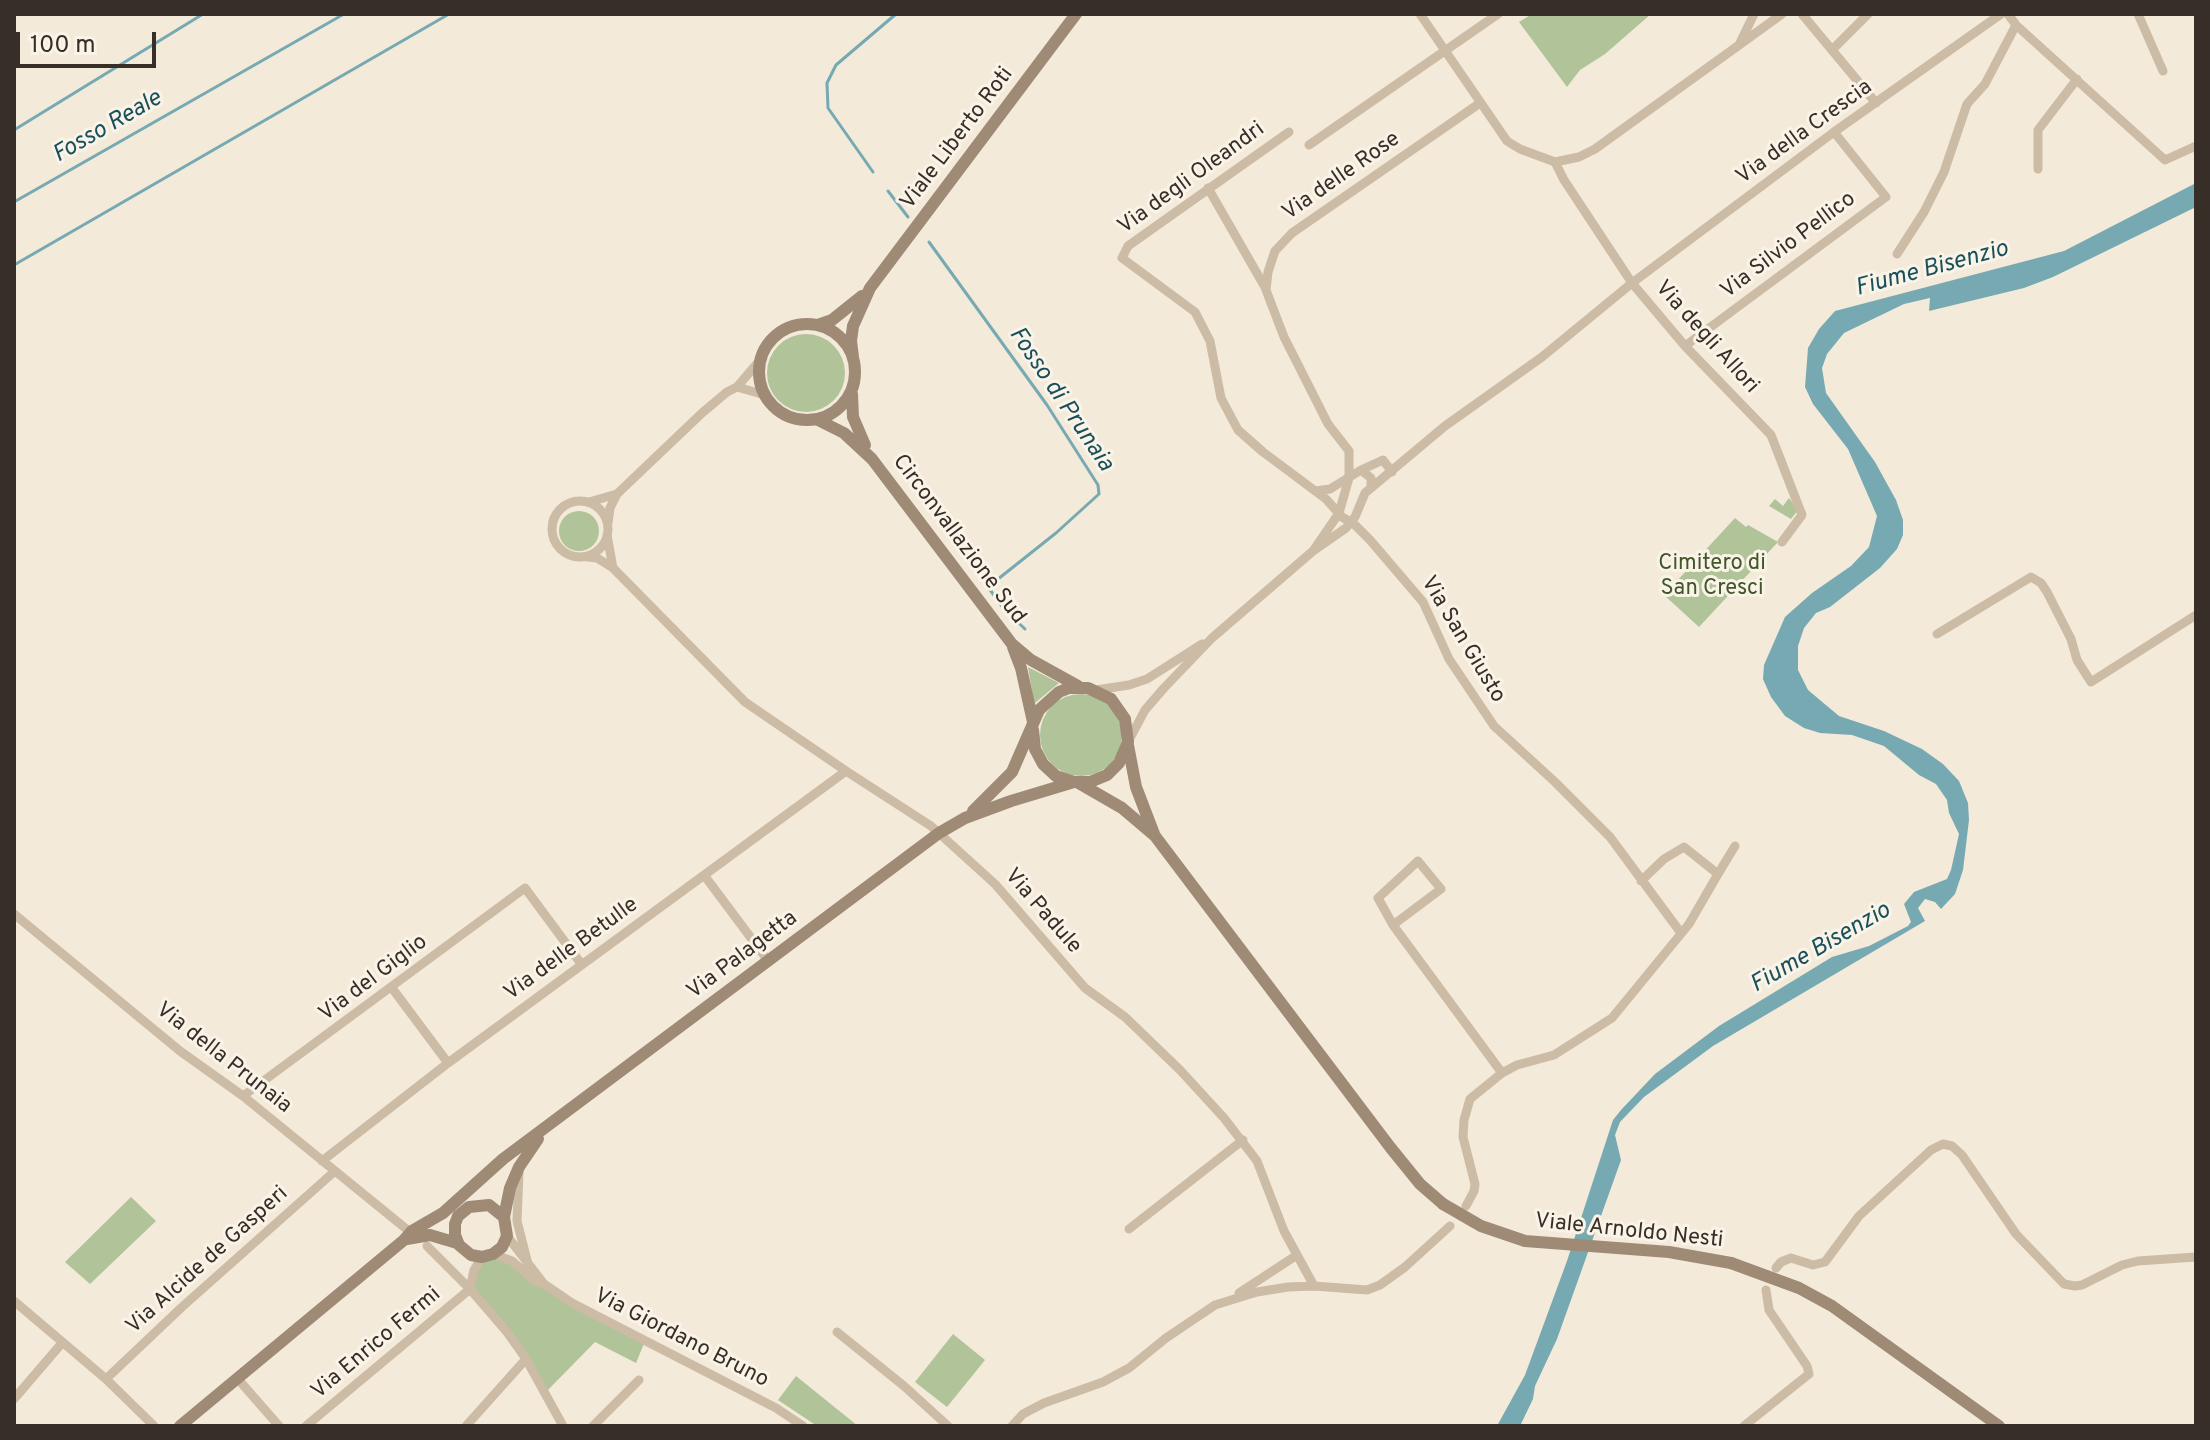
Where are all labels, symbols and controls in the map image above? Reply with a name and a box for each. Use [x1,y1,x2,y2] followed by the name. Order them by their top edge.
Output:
[20,16,160,66] scale bar
[30,31,96,61] text: 100 m
[896,63,1020,215] street label: Viale Liberto Roti
[1732,75,1878,191] street label: Via della Crescia
[48,85,168,171] water label: Fosso Reale
[1114,117,1270,241] street label: Via degli Oleandri
[1278,127,1406,227] street label: Via delle Rose
[1716,187,1862,305] street label: Via Silvio Pellico
[1852,236,2012,304] water label: Fiume Bisenzio
[1648,276,1764,400] street label: Via degli Allori
[1001,322,1119,478] water label: Fosso di Prunaia
[886,450,1030,630] street label: Circonvallazione Sud
[1658,552,1766,604] park label: Cimitero di San Cresci
[1414,572,1510,708] street label: Via San Giusto
[998,864,1086,960] street label: Via Padule
[500,893,644,1007] street label: Via delle Betulle
[1746,897,1896,1001] water label: Fiume Bisenzio
[683,906,803,1006] street label: Via Palagetta
[315,930,433,1028] street label: Via del Giglio
[150,998,296,1120] street label: Via della Prunaia
[122,1181,294,1341] street label: Via Alcide de Gasperi
[1534,1209,1724,1255] street label: Viale Arnoldo Nesti
[307,1282,447,1406] street label: Via Enrico Fermi
[589,1284,773,1394] street label: Via Giordano Bruno

